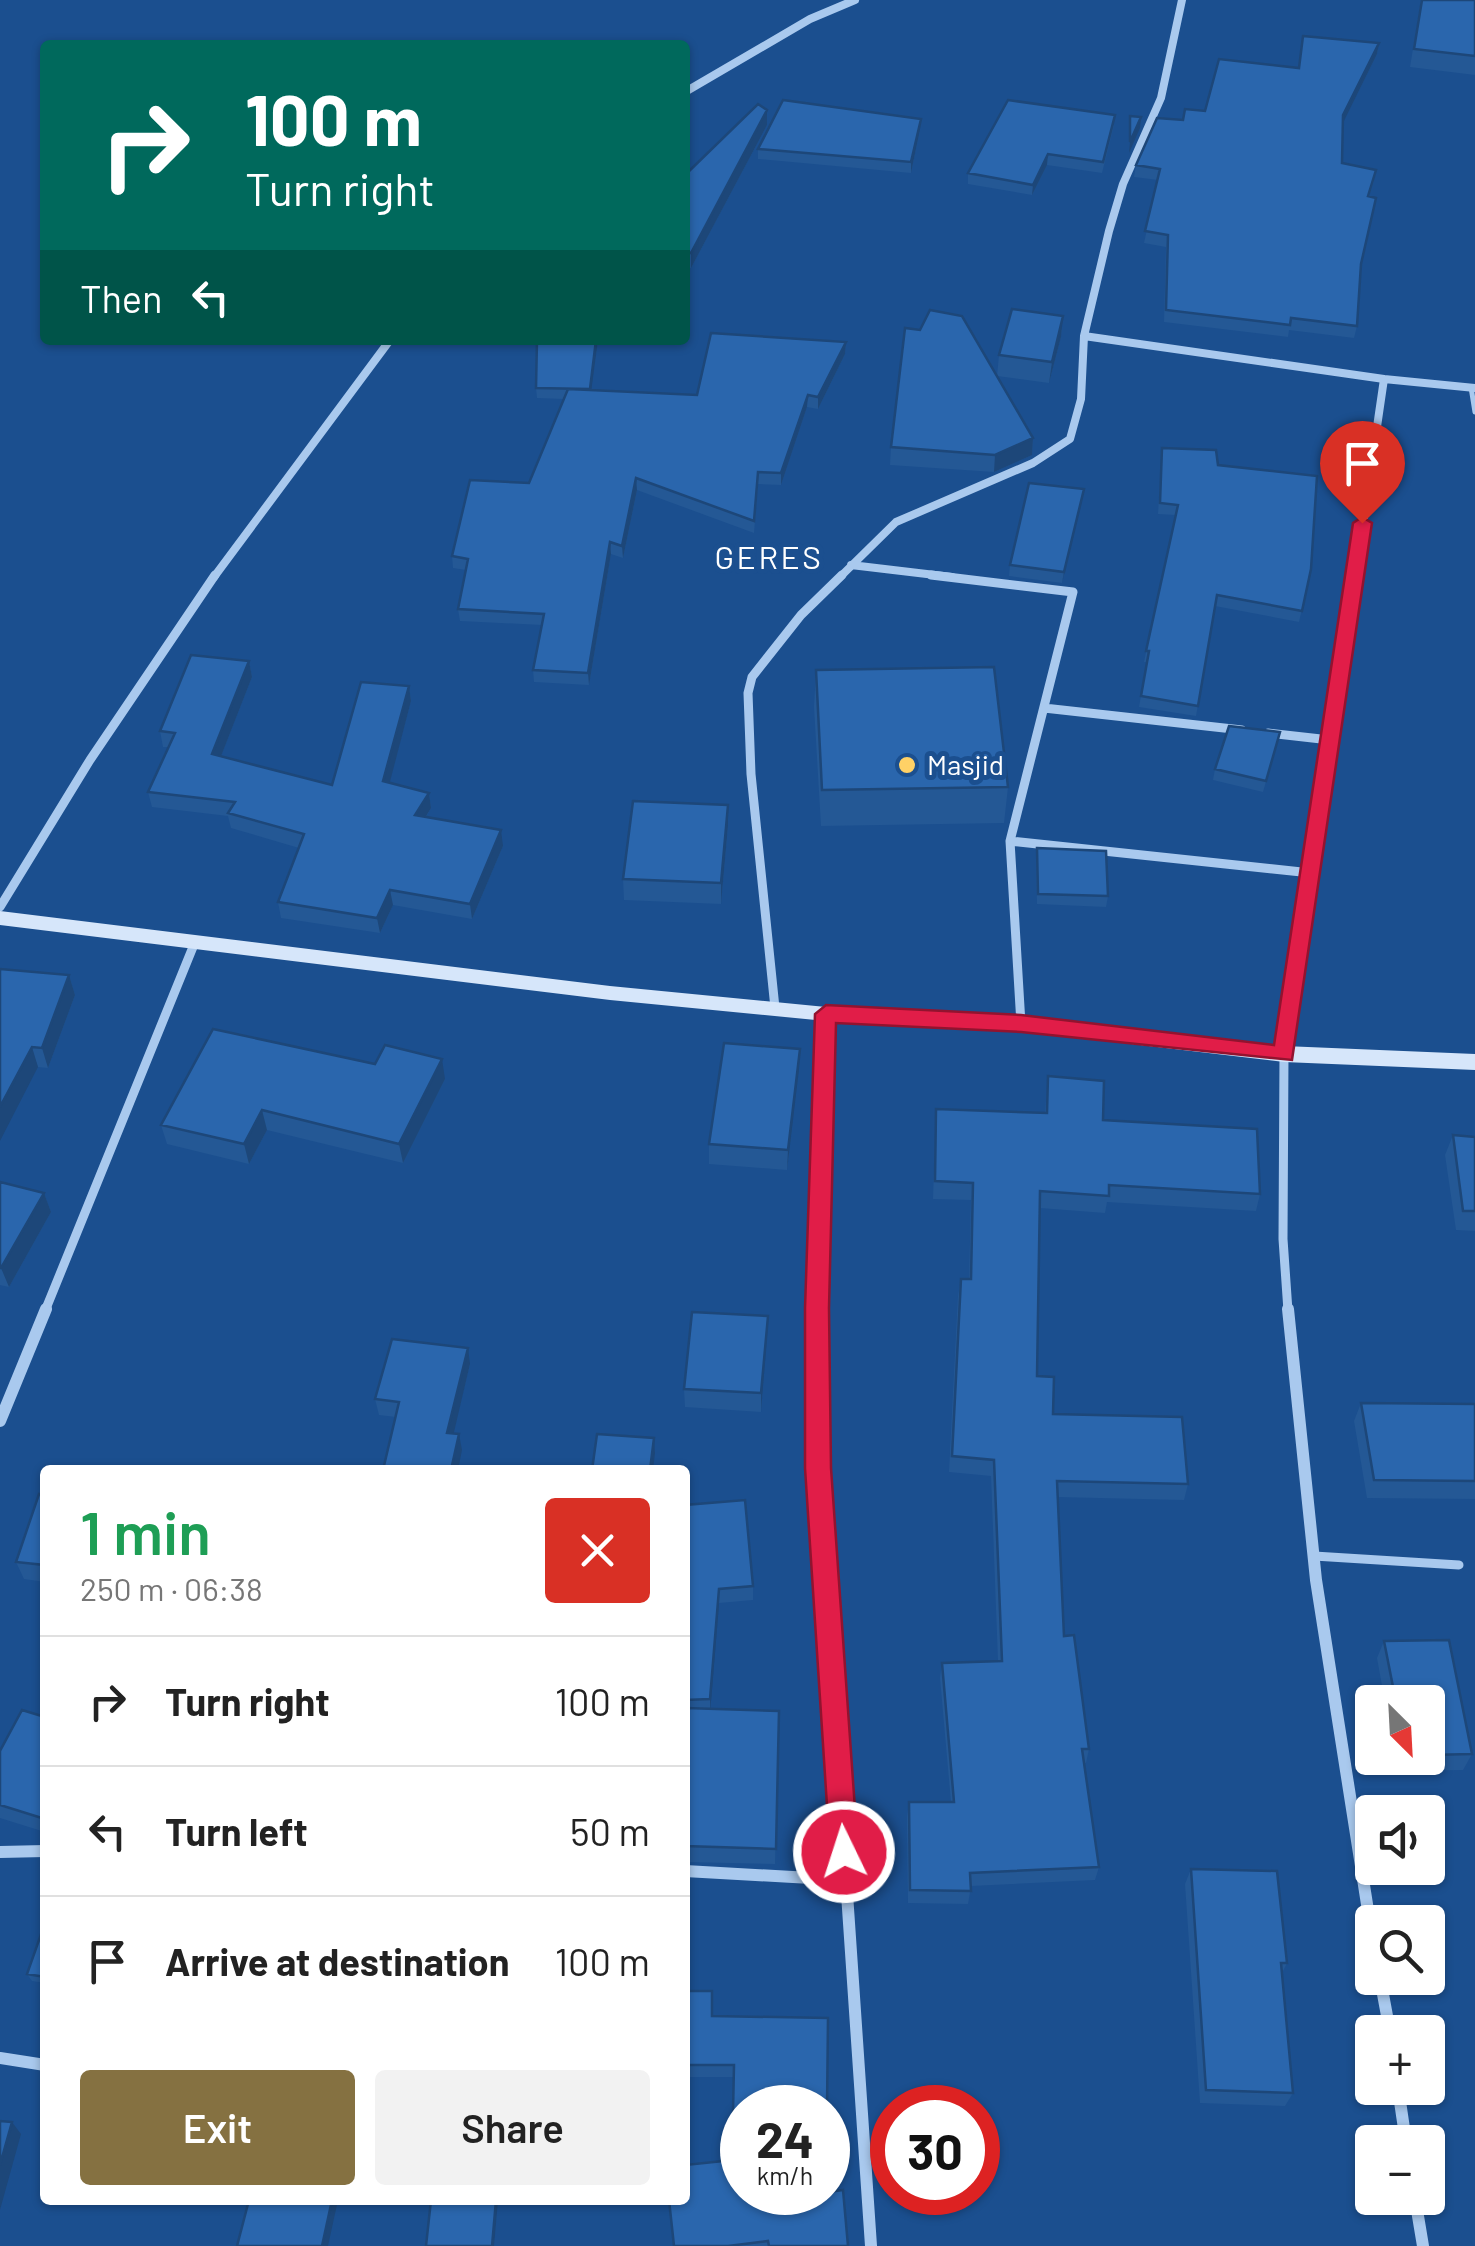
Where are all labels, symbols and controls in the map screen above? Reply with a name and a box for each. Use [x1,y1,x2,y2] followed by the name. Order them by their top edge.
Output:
[245,76,422,160] text: 100 m
[80,80,210,210] icon: right
[245,161,435,215] text: Turn right
[183,270,238,325] icon: left
[80,275,163,321] text: Then
[1320,421,1405,524] pin
[1335,436,1390,491] icon: arrive
[714,537,824,575] district label: GERES
[927,747,1004,781] place label: Masjid
[896,754,918,776] marker: Masjid
[80,1495,211,1567] text: 1 min
[545,1498,650,1603] button: close
[80,1569,263,1607] text: 250 m · 06:38
[80,1674,135,1729] icon: right
[165,1678,330,1724] text: Turn right
[555,1678,650,1724] text: 100 m
[1355,1685,1445,1775] north arrow
[1355,1685,1445,2215] map controls
[1355,1795,1445,1885] button: sound
[792,1800,896,1904] position arrow
[80,1804,135,1859] icon: left
[165,1808,308,1854] text: Turn left
[570,1808,650,1854] text: 50 m
[1355,1905,1445,1995] button: search
[80,1934,135,1989] icon: arrive
[165,1938,510,1984] text: Arrive at destination
[555,1938,650,1984] text: 100 m
[1355,2015,1445,2105] button: +
[80,2070,355,2185] button: Exit
[375,2070,650,2185] button: Share
[870,2085,1000,2215] speed limit sign: 30
[756,2108,814,2168] text: 24
[1355,2125,1445,2215] button: −
[757,2160,813,2190] text: km/h

